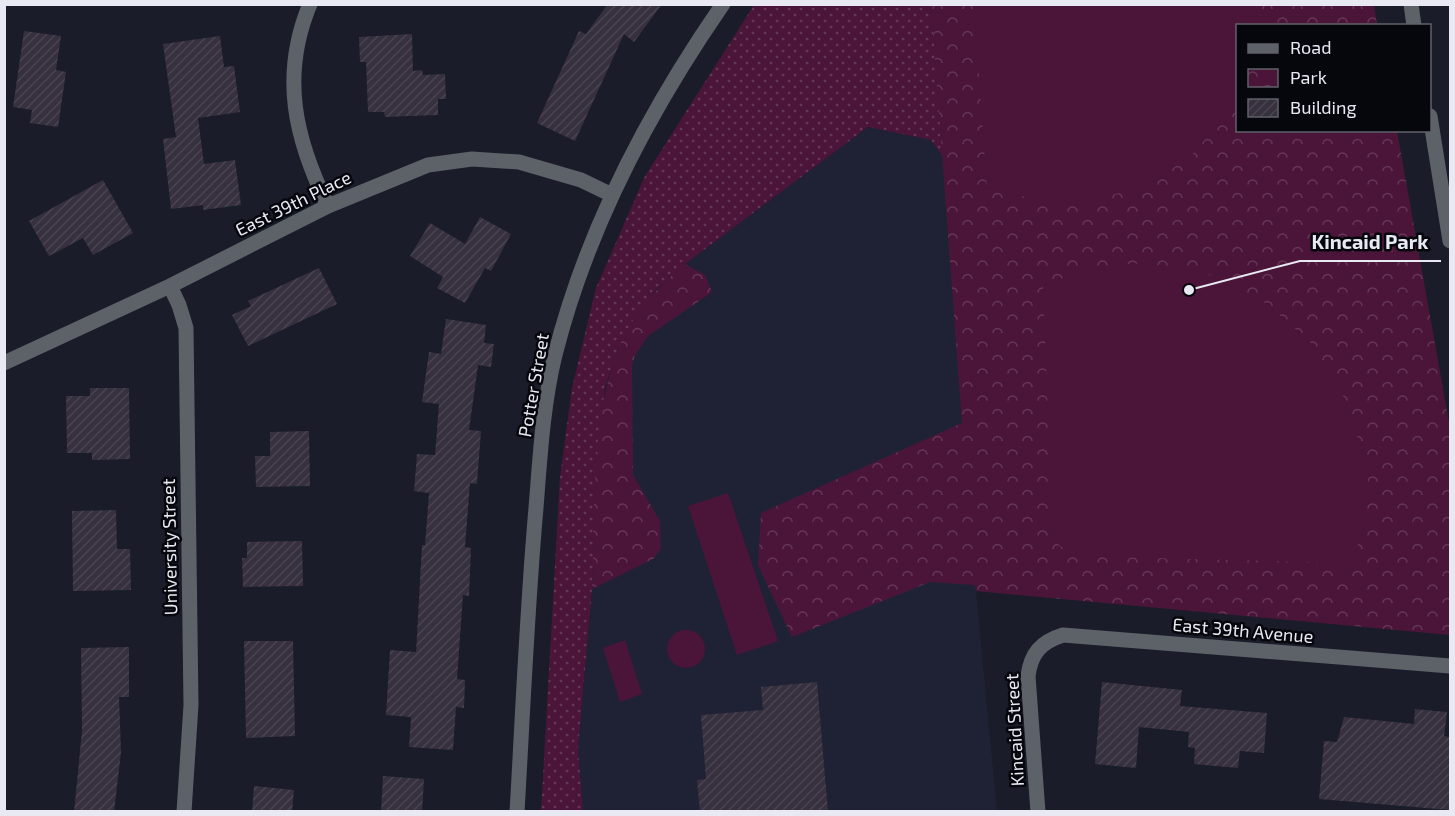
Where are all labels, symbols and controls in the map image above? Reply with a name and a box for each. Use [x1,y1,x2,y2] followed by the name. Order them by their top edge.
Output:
[1236,24,1431,132] legend
[1290,36,1331,58] text: Road
[1290,66,1327,88] text: Park
[1290,96,1357,118] text: Building
[232,166,354,240] street label: East 39th Place
[1300,223,1441,261] callout: Kincaid Park
[1312,229,1429,253] text: Kincaid Park
[513,331,553,439] street label: Potter Street
[157,478,181,616] street label: University Street
[1172,613,1314,647] street label: East 39th Avenue
[1000,673,1028,787] street label: Kincaid Street

